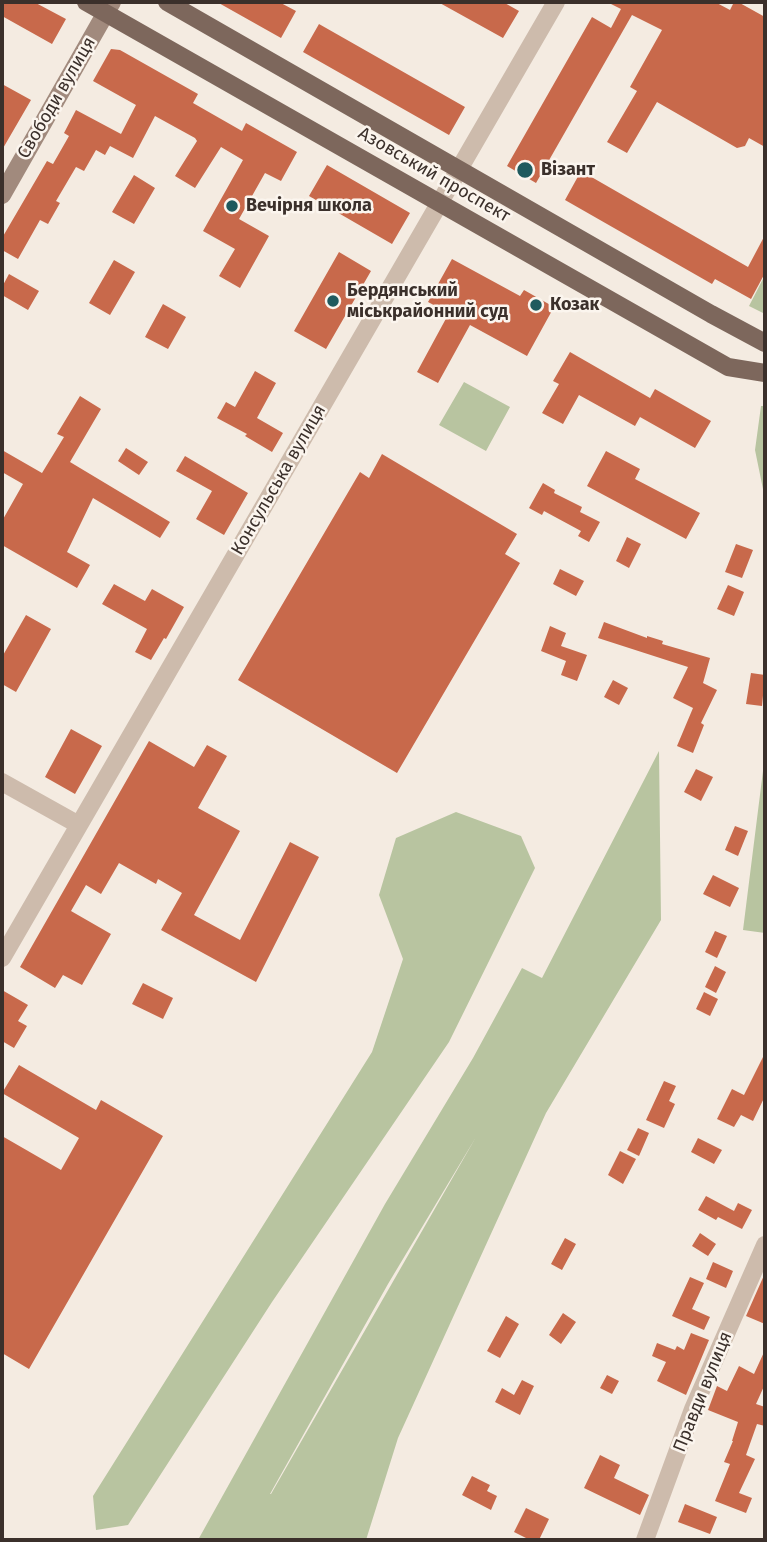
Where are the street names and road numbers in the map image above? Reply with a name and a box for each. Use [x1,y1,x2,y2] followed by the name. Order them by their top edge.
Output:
[13,33,101,163] street label: Свободи вулиця
[354,123,514,227] street label: Азовський проспект
[227,401,331,559] street label: Консульська вулиця
[669,1329,737,1455] street label: Правди вулиця

